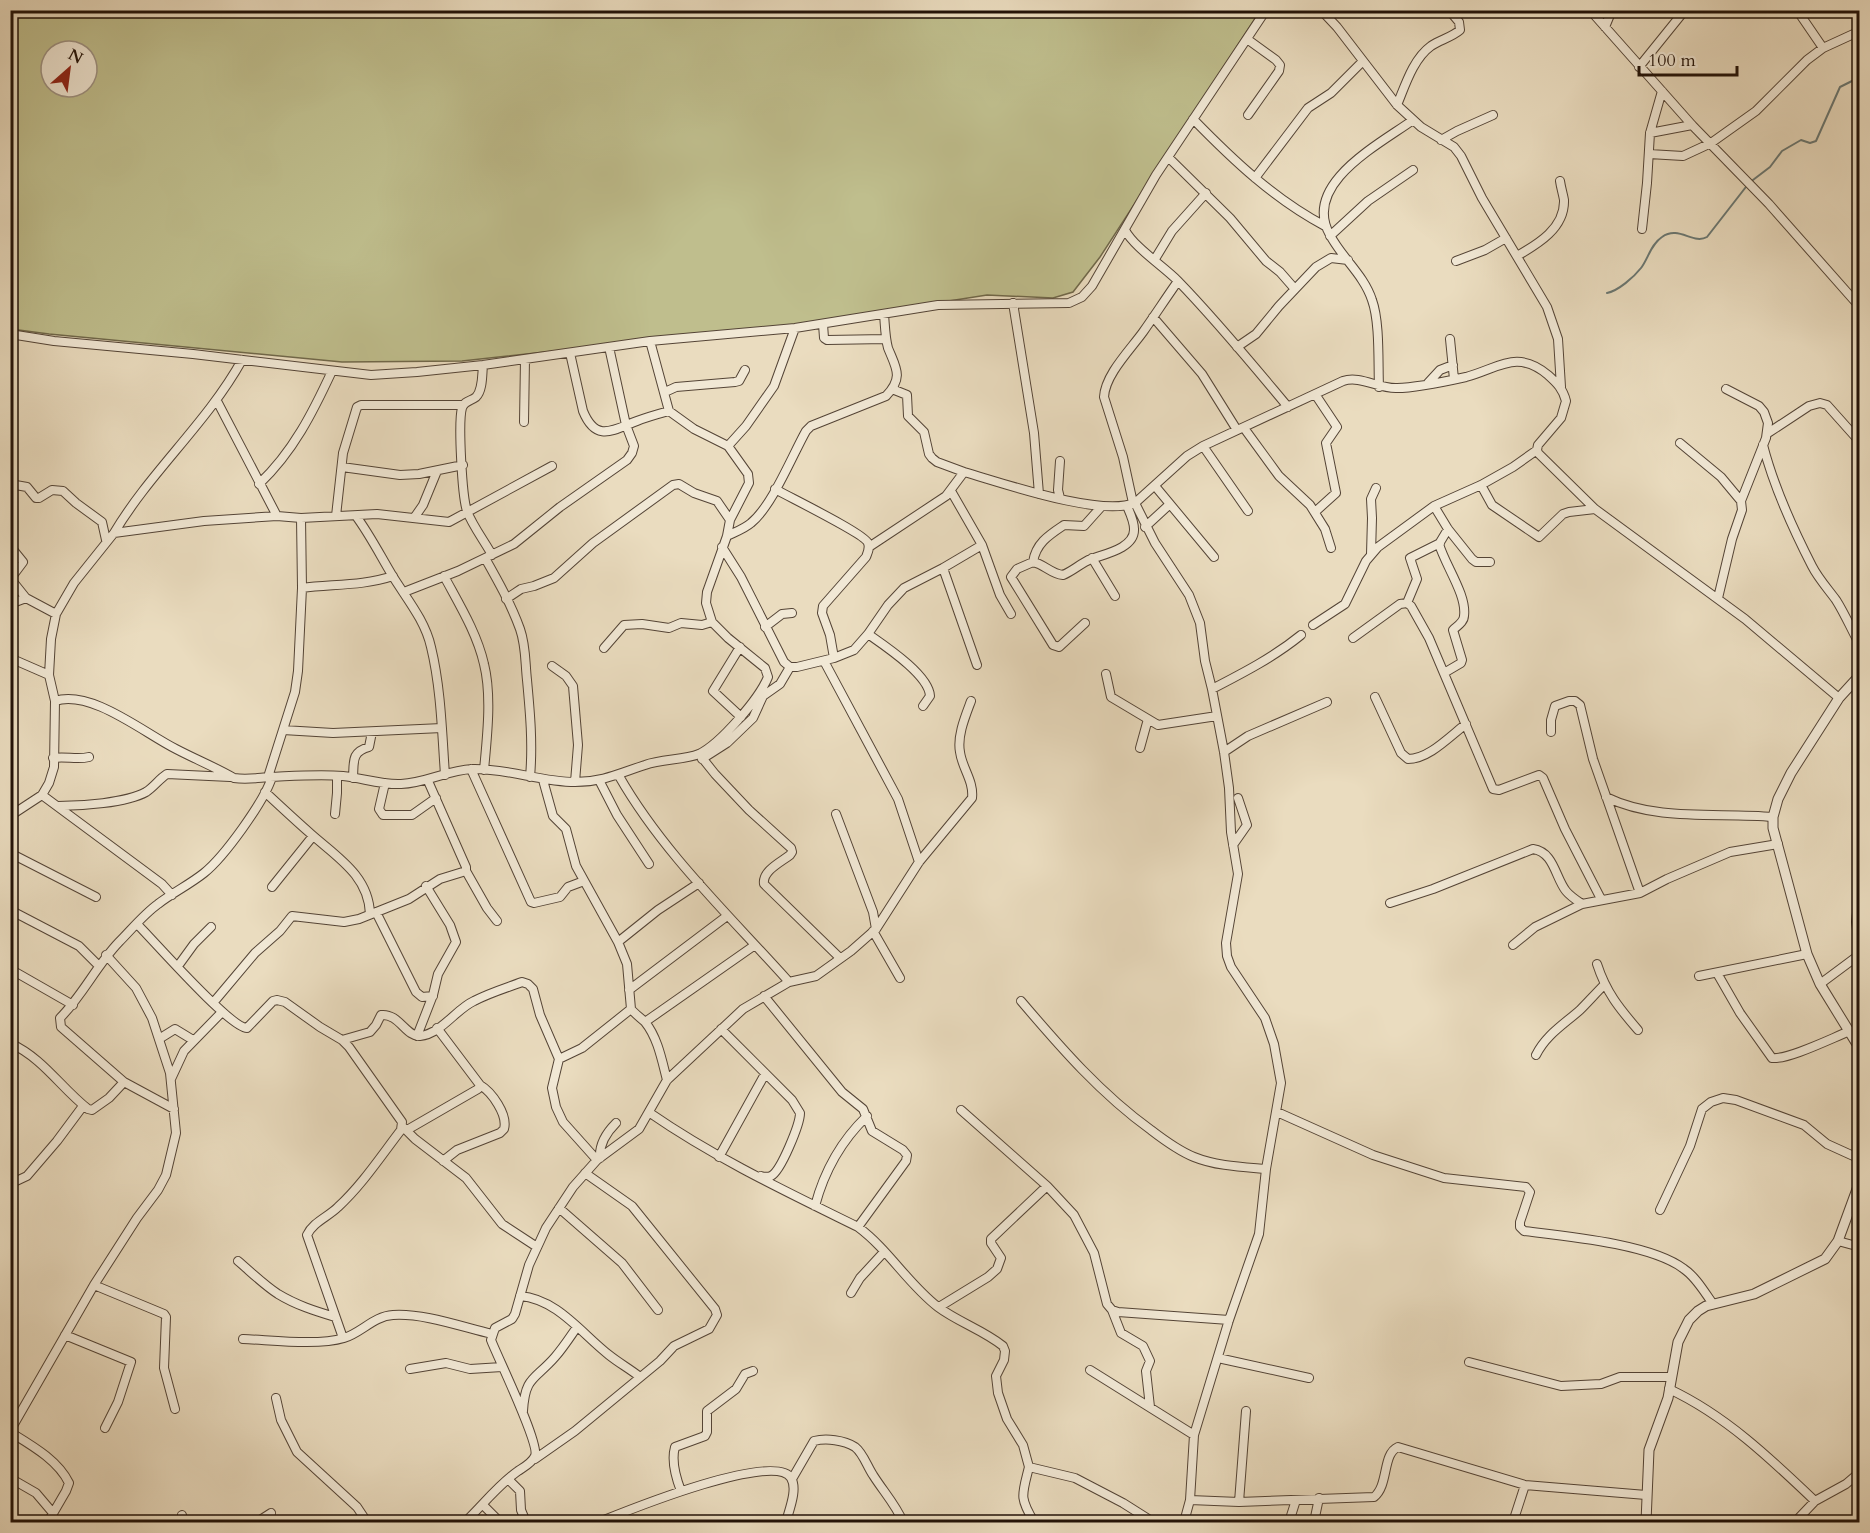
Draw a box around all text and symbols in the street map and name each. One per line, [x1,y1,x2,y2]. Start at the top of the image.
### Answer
north arrow [39,39,99,99]
scale bar [1639,39,1736,77]
text: N [64,44,87,70]
text: 100 m [1648,48,1696,73]

